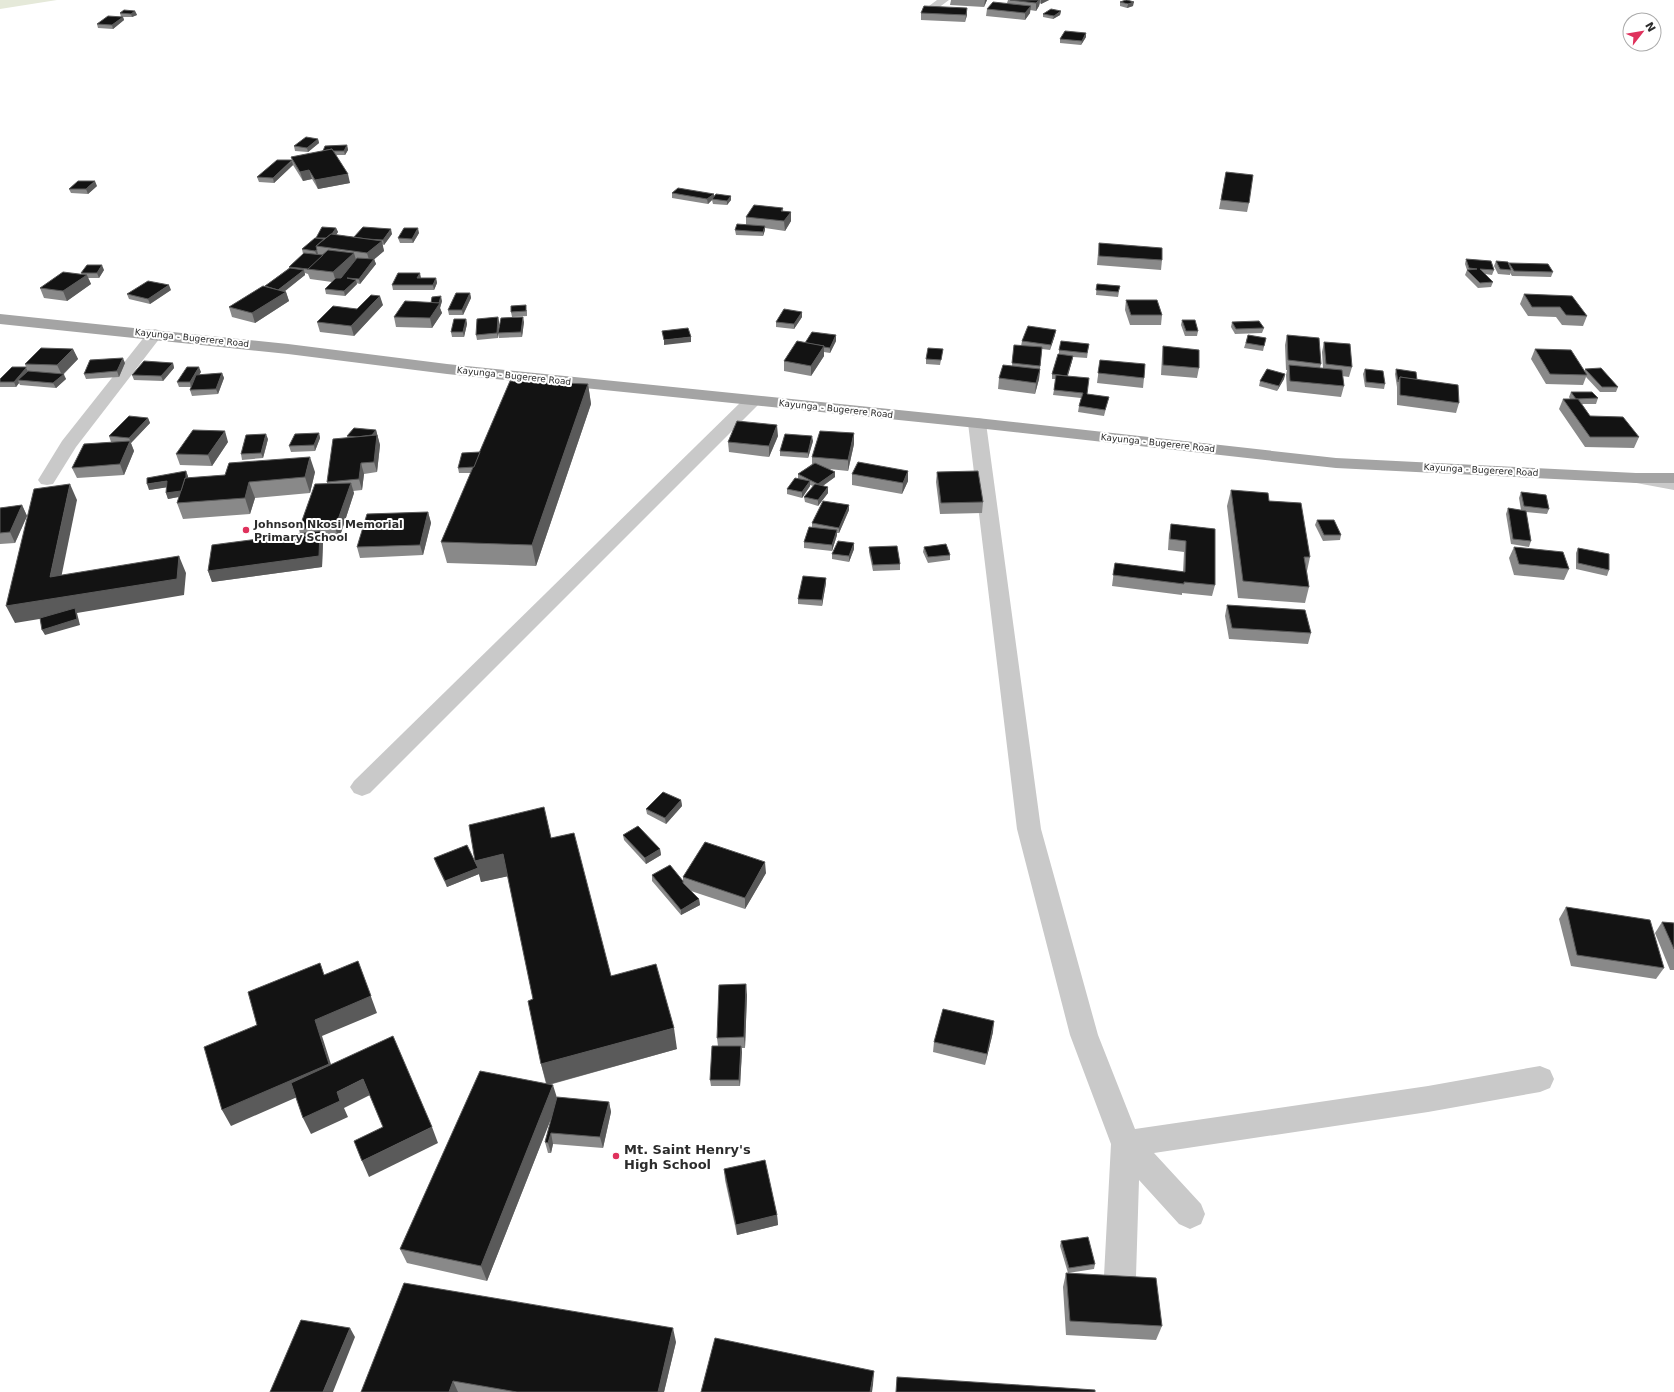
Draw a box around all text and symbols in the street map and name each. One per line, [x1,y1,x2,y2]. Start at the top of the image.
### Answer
north arrow [1622,12,1662,52]
text: N [1642,20,1658,34]
street label: Kayunga - Bugerere Road [134,327,250,349]
street label: Kayunga - Bugerere Road [456,365,572,387]
street label: Kayunga - Bugerere Road [778,398,894,420]
street label: Kayunga - Bugerere Road [1100,432,1216,454]
street label: Kayunga - Bugerere Road [1423,462,1539,478]
place label: Johnson Nkosi Memorial Primary School [253,518,403,544]
marker: Johnson Nkosi Memorial Primary School [241,525,251,535]
place label: Mt. Saint Henry's High School [624,1142,751,1172]
marker: Mt. Saint Henry's High School [611,1151,621,1161]

